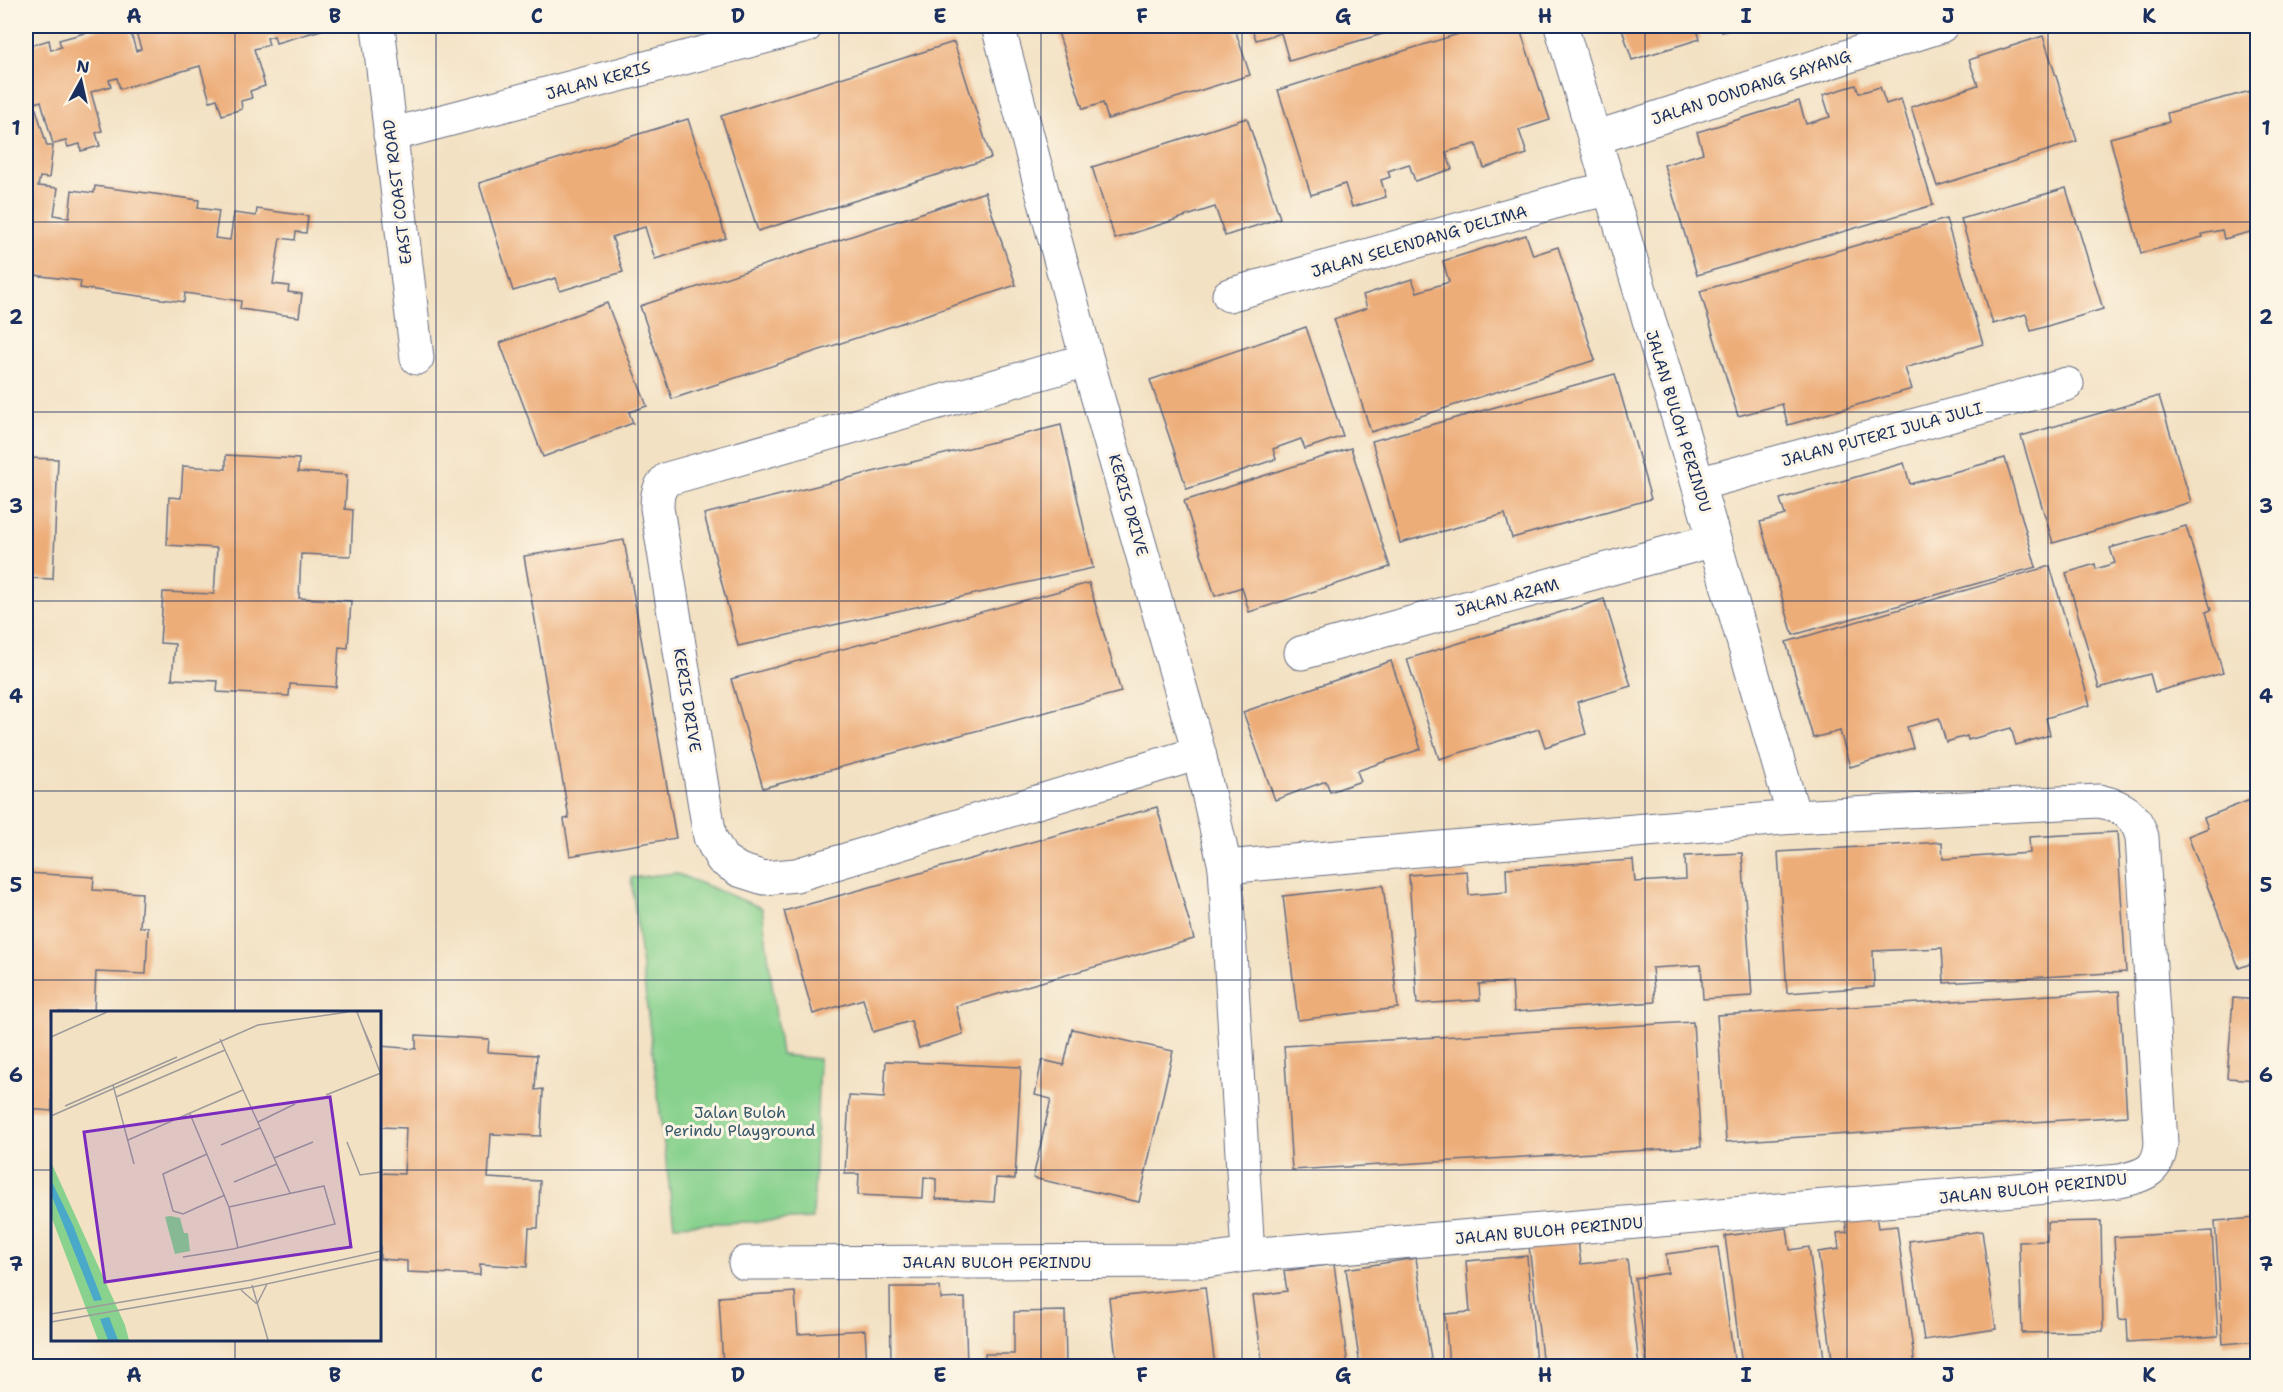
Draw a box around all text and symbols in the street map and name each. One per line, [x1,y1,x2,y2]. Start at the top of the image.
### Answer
text: A [126,3,142,29]
text: B [329,3,341,29]
text: C [531,3,543,29]
text: D [731,3,745,29]
text: E [933,3,947,29]
text: F [1136,3,1148,29]
text: G [1335,3,1351,29]
text: H [1538,3,1552,29]
text: I [1740,3,1752,29]
text: J [1942,3,1955,29]
text: K [2142,3,2156,29]
street label: JALAN DONDANG SAYANG [1649,45,1854,130]
north arrow [51,51,111,111]
text: N [75,55,91,78]
street label: JALAN KERIS [544,56,653,104]
text: 1 [11,115,21,141]
text: 1 [2261,115,2271,141]
street label: EAST COAST ROAD [378,118,417,266]
street label: JALAN SELENDANG DELIMA [1309,201,1530,282]
text: 2 [9,304,23,330]
text: 2 [2259,304,2273,330]
street label: JALAN BULOH PERINDU [1641,328,1716,515]
street label: JALAN PUTERI JULA JULI [1779,397,1985,471]
street label: KERIS DRIVE [1104,452,1153,559]
text: 3 [9,493,23,519]
text: 3 [2259,493,2273,519]
street label: JALAN AZAM [1453,574,1561,621]
street label: KERIS DRIVE [669,646,706,754]
text: 4 [9,683,23,709]
text: 4 [2259,683,2273,709]
text: 5 [10,872,22,898]
text: 5 [2260,872,2272,898]
inset map [51,1011,381,1341]
text: 6 [9,1062,23,1088]
text: 6 [2259,1062,2273,1088]
park label: Jalan Buloh Perindu Playground [665,1102,815,1141]
street label: JALAN BULOH PERINDU [1938,1168,2128,1209]
street label: JALAN BULOH PERINDU [1454,1212,1644,1249]
text: 7 [9,1251,23,1277]
text: 7 [2259,1251,2273,1277]
street label: JALAN BULOH PERINDU [903,1252,1092,1273]
text: A [126,1362,142,1388]
text: B [329,1362,341,1388]
text: C [531,1362,543,1388]
text: D [731,1362,745,1388]
text: E [933,1362,947,1388]
text: F [1136,1362,1148,1388]
text: G [1335,1362,1351,1388]
text: H [1538,1362,1552,1388]
text: I [1740,1362,1752,1388]
text: J [1942,1362,1955,1388]
text: K [2142,1362,2156,1388]

